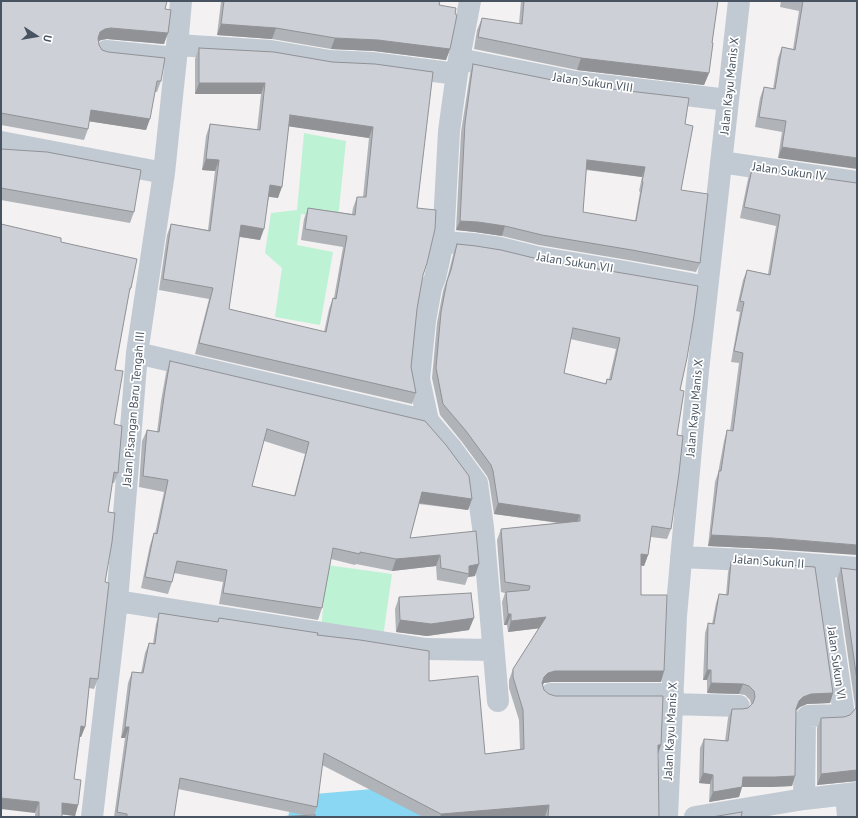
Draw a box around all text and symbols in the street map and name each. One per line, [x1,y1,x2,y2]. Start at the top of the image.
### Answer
north arrow [16,16,56,56]
text: U [40,34,55,43]
street label: Jalan Kayu Manis X [718,37,742,135]
street label: Jalan Sukun VIII [552,70,634,96]
street label: Jalan Sukun IV [751,160,827,184]
street label: Jalan Sukun VII [536,250,614,276]
street label: Jalan Pisangan Baru Tengah III [120,331,148,487]
street label: Jalan Kayu Manis X [684,359,706,457]
street label: Jalan Sukun II [733,552,805,572]
street label: Jalan Sukun VI [824,625,848,701]
street label: Jalan Kayu Manis X [661,682,681,780]

